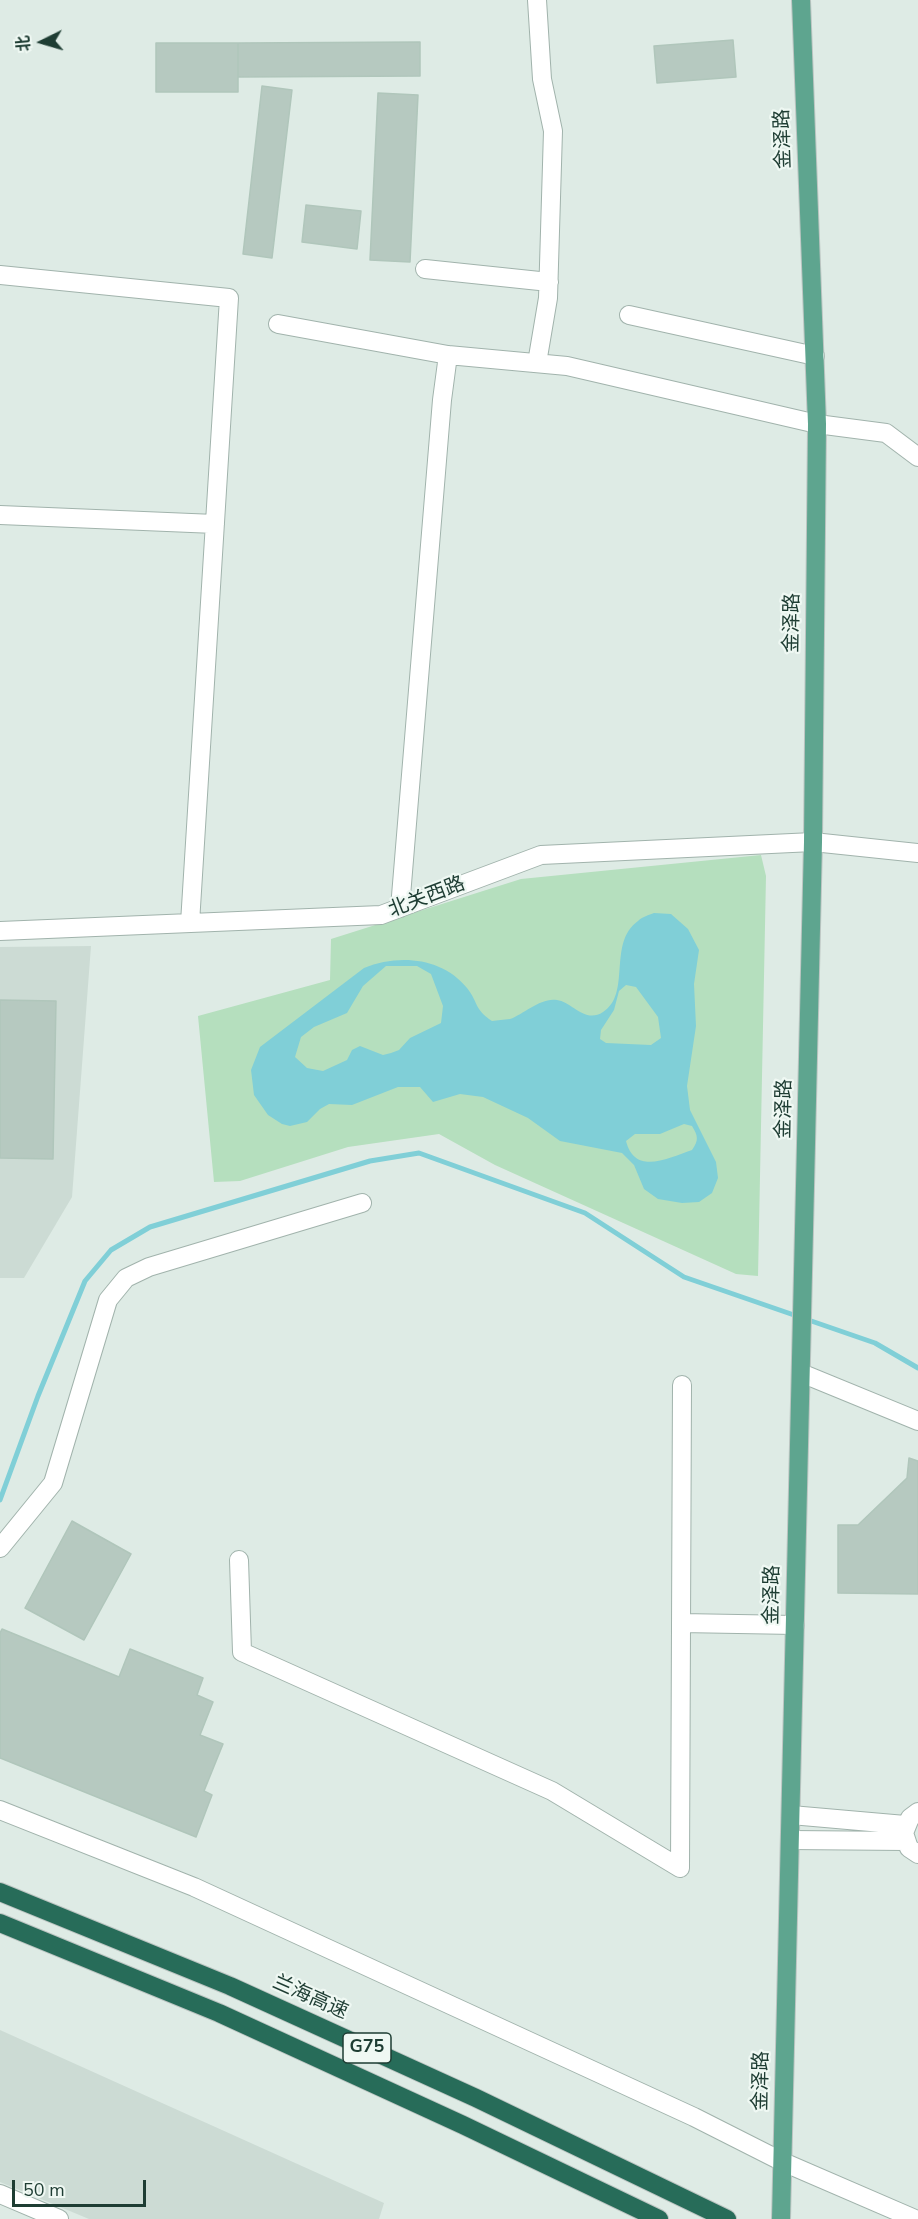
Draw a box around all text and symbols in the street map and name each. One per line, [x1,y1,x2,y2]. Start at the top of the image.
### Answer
north arrow [12,12,72,72]
text: 北 [12,35,36,53]
street label: 金泽路 [771,109,797,169]
street label: 金泽路 [780,593,806,653]
street label: 北关西路 [385,872,469,924]
street label: 金泽路 [772,1079,798,1139]
street label: 金泽路 [760,1565,786,1625]
street label: 兰海高速 [269,1971,351,2025]
road number: G75 [343,2033,391,2063]
street label: 金泽路 [749,2051,775,2111]
scale bar [15,2168,148,2206]
text: 50 m [23,2178,65,2202]

